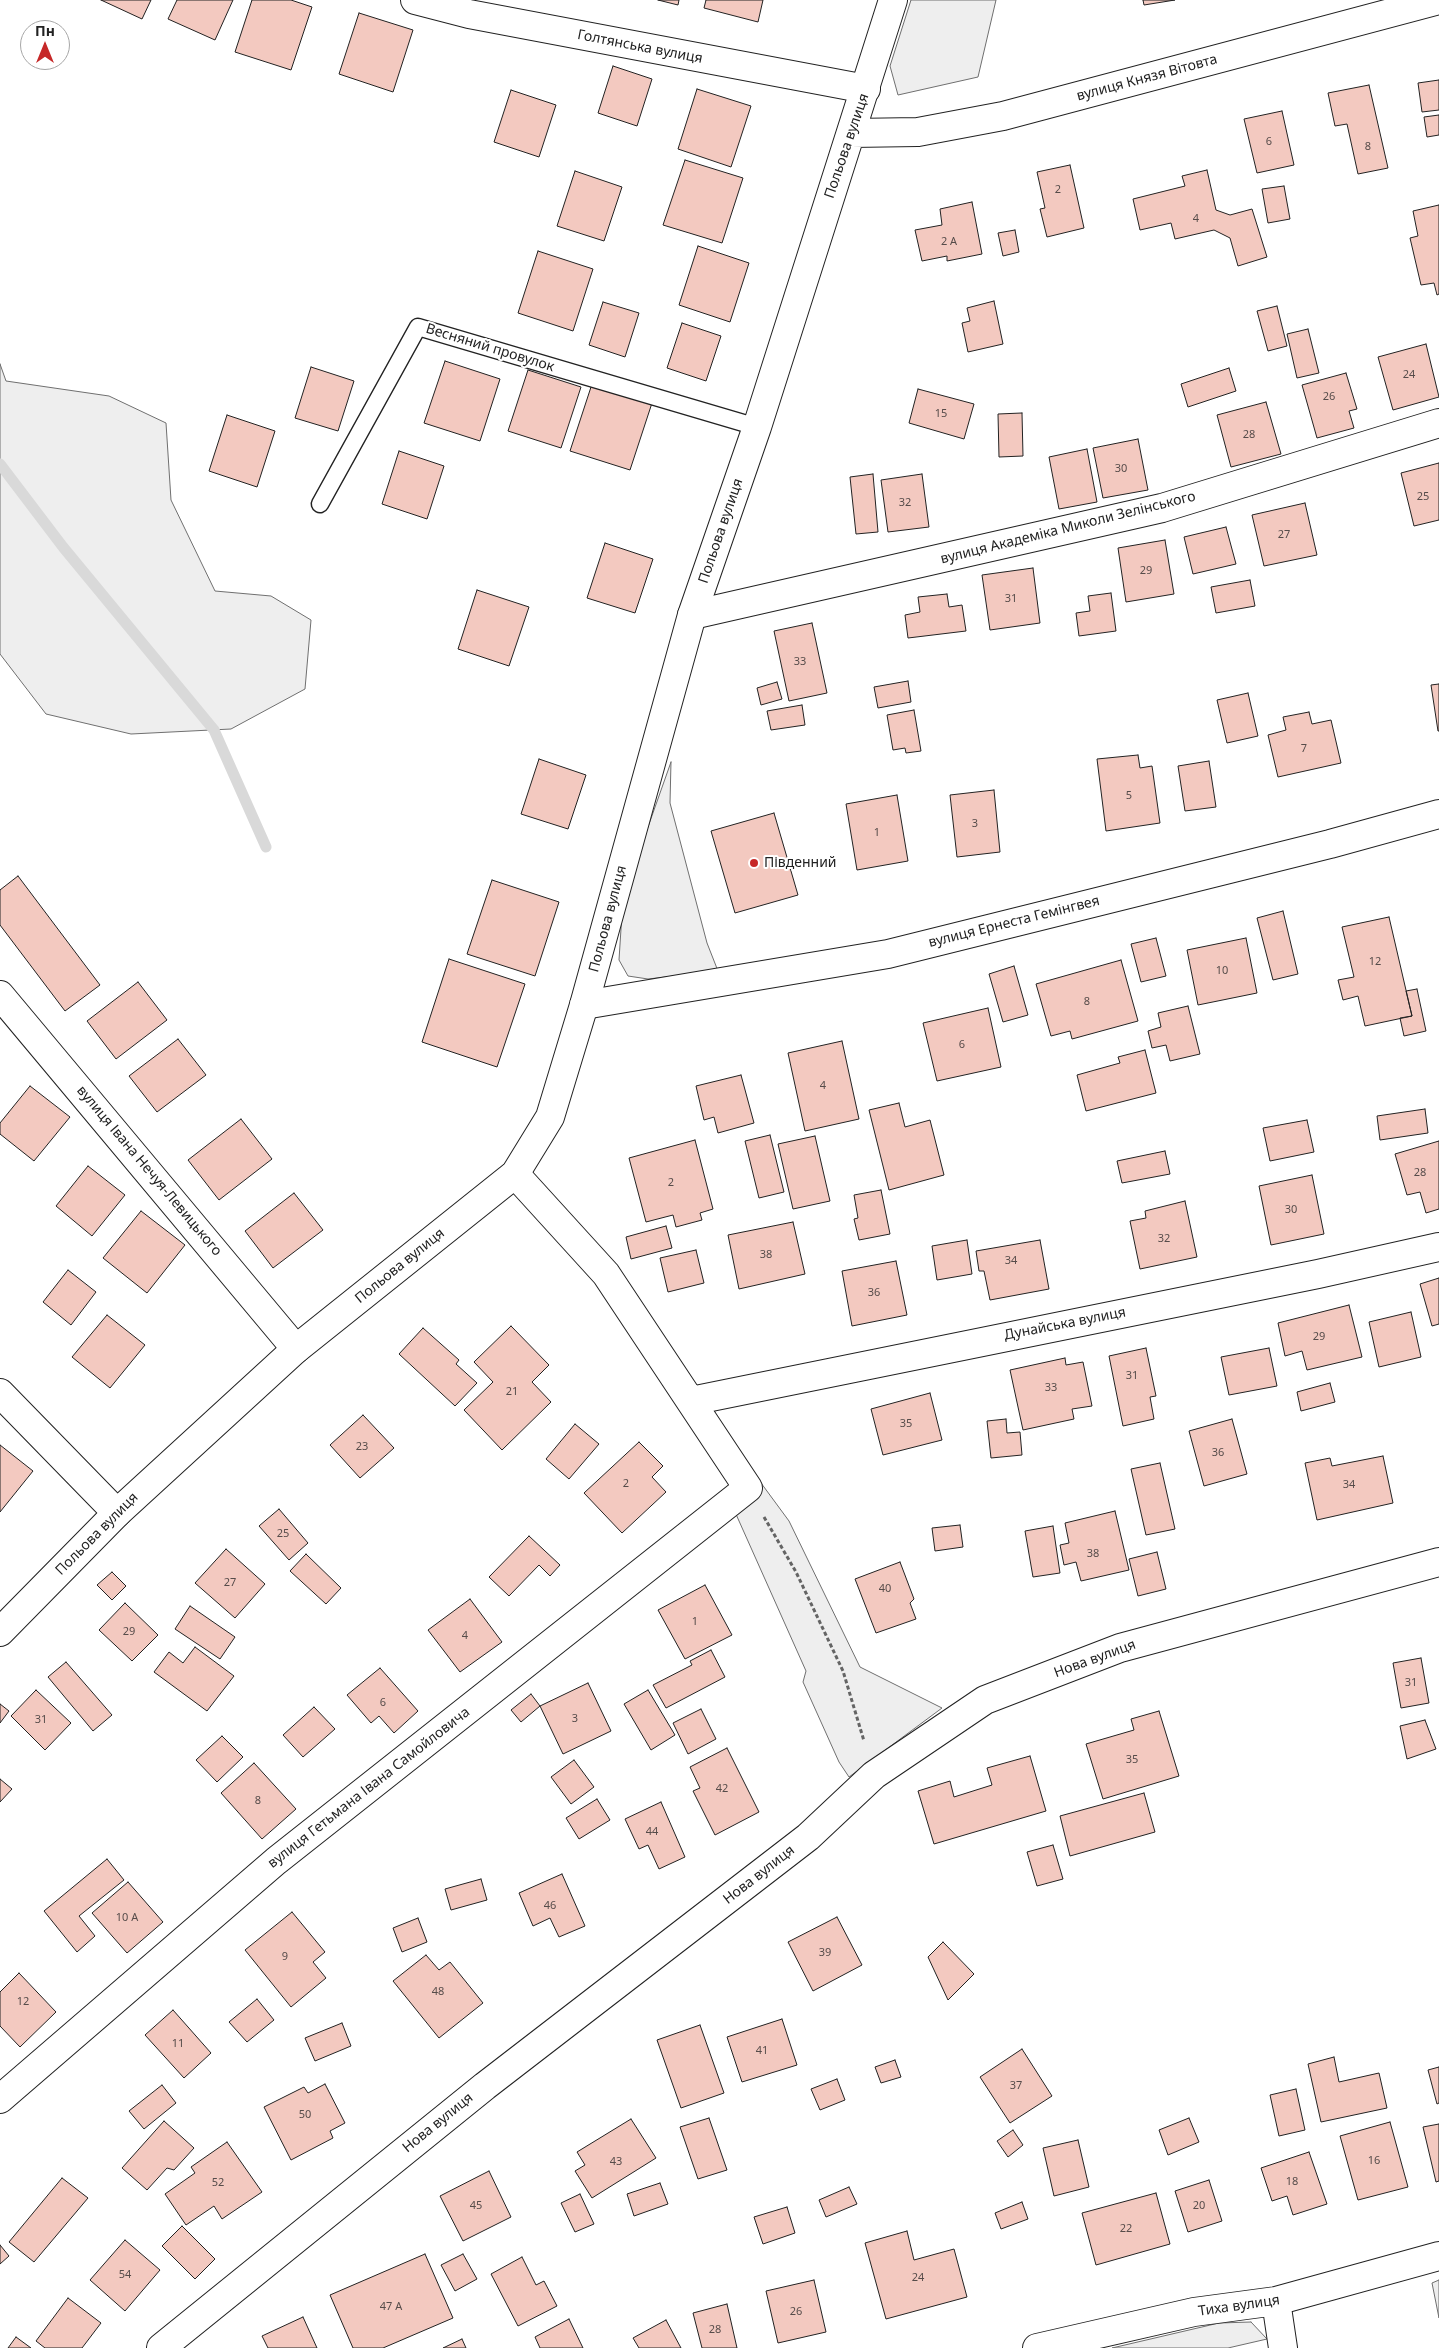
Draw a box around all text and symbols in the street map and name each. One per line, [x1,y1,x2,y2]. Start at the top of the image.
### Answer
north arrow [20,20,70,70]
text: Пн [35,21,55,40]
street label: Голтянська вулиця [576,27,704,67]
street label: вулиця Князя Вітовта [1075,51,1219,105]
street label: Польова вулиця [821,91,873,201]
house number: 6 [1266,135,1272,149]
house number: 8 [1365,140,1371,154]
house number: 2 [1055,183,1061,197]
house number: 4 [1193,212,1199,226]
house number: 2 А [941,235,957,249]
street label: Весняний провулок [424,320,556,376]
house number: 24 [1403,368,1415,382]
house number: 26 [1323,390,1335,404]
house number: 15 [935,407,947,421]
house number: 28 [1243,428,1255,442]
house number: 30 [1115,462,1127,476]
street label: Польова вулиця [695,476,747,586]
street label: вулиця Академіка Миколи Зелінського [939,488,1197,568]
house number: 25 [1417,490,1429,504]
house number: 32 [899,496,911,510]
house number: 27 [1278,528,1290,542]
house number: 29 [1140,564,1152,578]
house number: 31 [1005,592,1017,606]
house number: 33 [794,655,806,669]
house number: 7 [1301,742,1307,756]
house number: 5 [1126,789,1132,803]
house number: 3 [972,817,978,831]
house number: 1 [874,826,880,840]
place label: Південний [764,855,837,871]
marker: Південний [748,857,760,869]
street label: Польова вулиця [586,864,630,974]
street label: вулиця Ернеста Гемінгвея [927,893,1101,951]
house number: 12 [1369,955,1381,969]
house number: 10 [1216,964,1228,978]
house number: 8 [1084,995,1090,1009]
house number: 6 [959,1038,965,1052]
house number: 4 [820,1079,826,1093]
street label: вулиця Івана Нечуя-Левицького [73,1083,225,1259]
house number: 28 [1414,1166,1426,1180]
house number: 2 [668,1176,674,1190]
house number: 30 [1285,1203,1297,1217]
street label: Польова вулиця [352,1225,448,1307]
house number: 32 [1158,1232,1170,1246]
house number: 38 [760,1248,772,1262]
house number: 34 [1005,1254,1017,1268]
house number: 36 [868,1286,880,1300]
street label: Дунайська вулиця [1003,1304,1127,1344]
house number: 29 [1313,1330,1325,1344]
house number: 31 [1126,1369,1138,1383]
house number: 33 [1045,1381,1057,1395]
house number: 21 [506,1385,518,1399]
house number: 35 [900,1417,912,1431]
house number: 23 [356,1440,368,1454]
house number: 36 [1212,1446,1224,1460]
house number: 2 [623,1477,629,1491]
house number: 34 [1343,1478,1355,1492]
street label: Польова вулиця [52,1489,142,1579]
house number: 25 [277,1527,289,1541]
house number: 38 [1087,1547,1099,1561]
house number: 27 [224,1576,236,1590]
house number: 40 [879,1582,891,1596]
house number: 1 [692,1615,698,1629]
house number: 29 [123,1625,135,1639]
house number: 4 [462,1629,468,1643]
street label: Нова вулиця [1052,1636,1138,1682]
house number: 31 [1405,1676,1417,1690]
house number: 6 [380,1696,386,1710]
street label: вулиця Гетьмана Івана Самойловича [265,1704,473,1872]
house number: 3 [572,1712,578,1726]
house number: 31 [35,1713,47,1727]
house number: 35 [1126,1753,1138,1767]
house number: 42 [716,1782,728,1796]
house number: 8 [255,1794,261,1808]
house number: 44 [646,1825,658,1839]
street label: Нова вулиця [720,1842,798,1908]
house number: 46 [544,1899,556,1913]
house number: 10 А [116,1911,138,1925]
house number: 39 [819,1946,831,1960]
house number: 9 [282,1950,288,1964]
house number: 48 [432,1985,444,1999]
house number: 12 [17,1995,29,2009]
house number: 11 [172,2037,184,2051]
house number: 41 [756,2044,768,2058]
house number: 37 [1010,2079,1022,2093]
street label: Нова вулиця [399,2089,477,2157]
house number: 50 [299,2108,311,2122]
house number: 16 [1368,2154,1380,2168]
house number: 43 [610,2155,622,2169]
house number: 18 [1286,2175,1298,2189]
house number: 52 [212,2176,224,2190]
house number: 45 [470,2199,482,2213]
house number: 20 [1193,2199,1205,2213]
house number: 22 [1120,2222,1132,2236]
house number: 54 [119,2268,131,2282]
house number: 24 [912,2271,924,2285]
street label: Тиха вулиця [1197,2292,1281,2320]
house number: 47 А [380,2300,402,2314]
house number: 26 [790,2305,802,2319]
house number: 28 [709,2323,721,2337]

